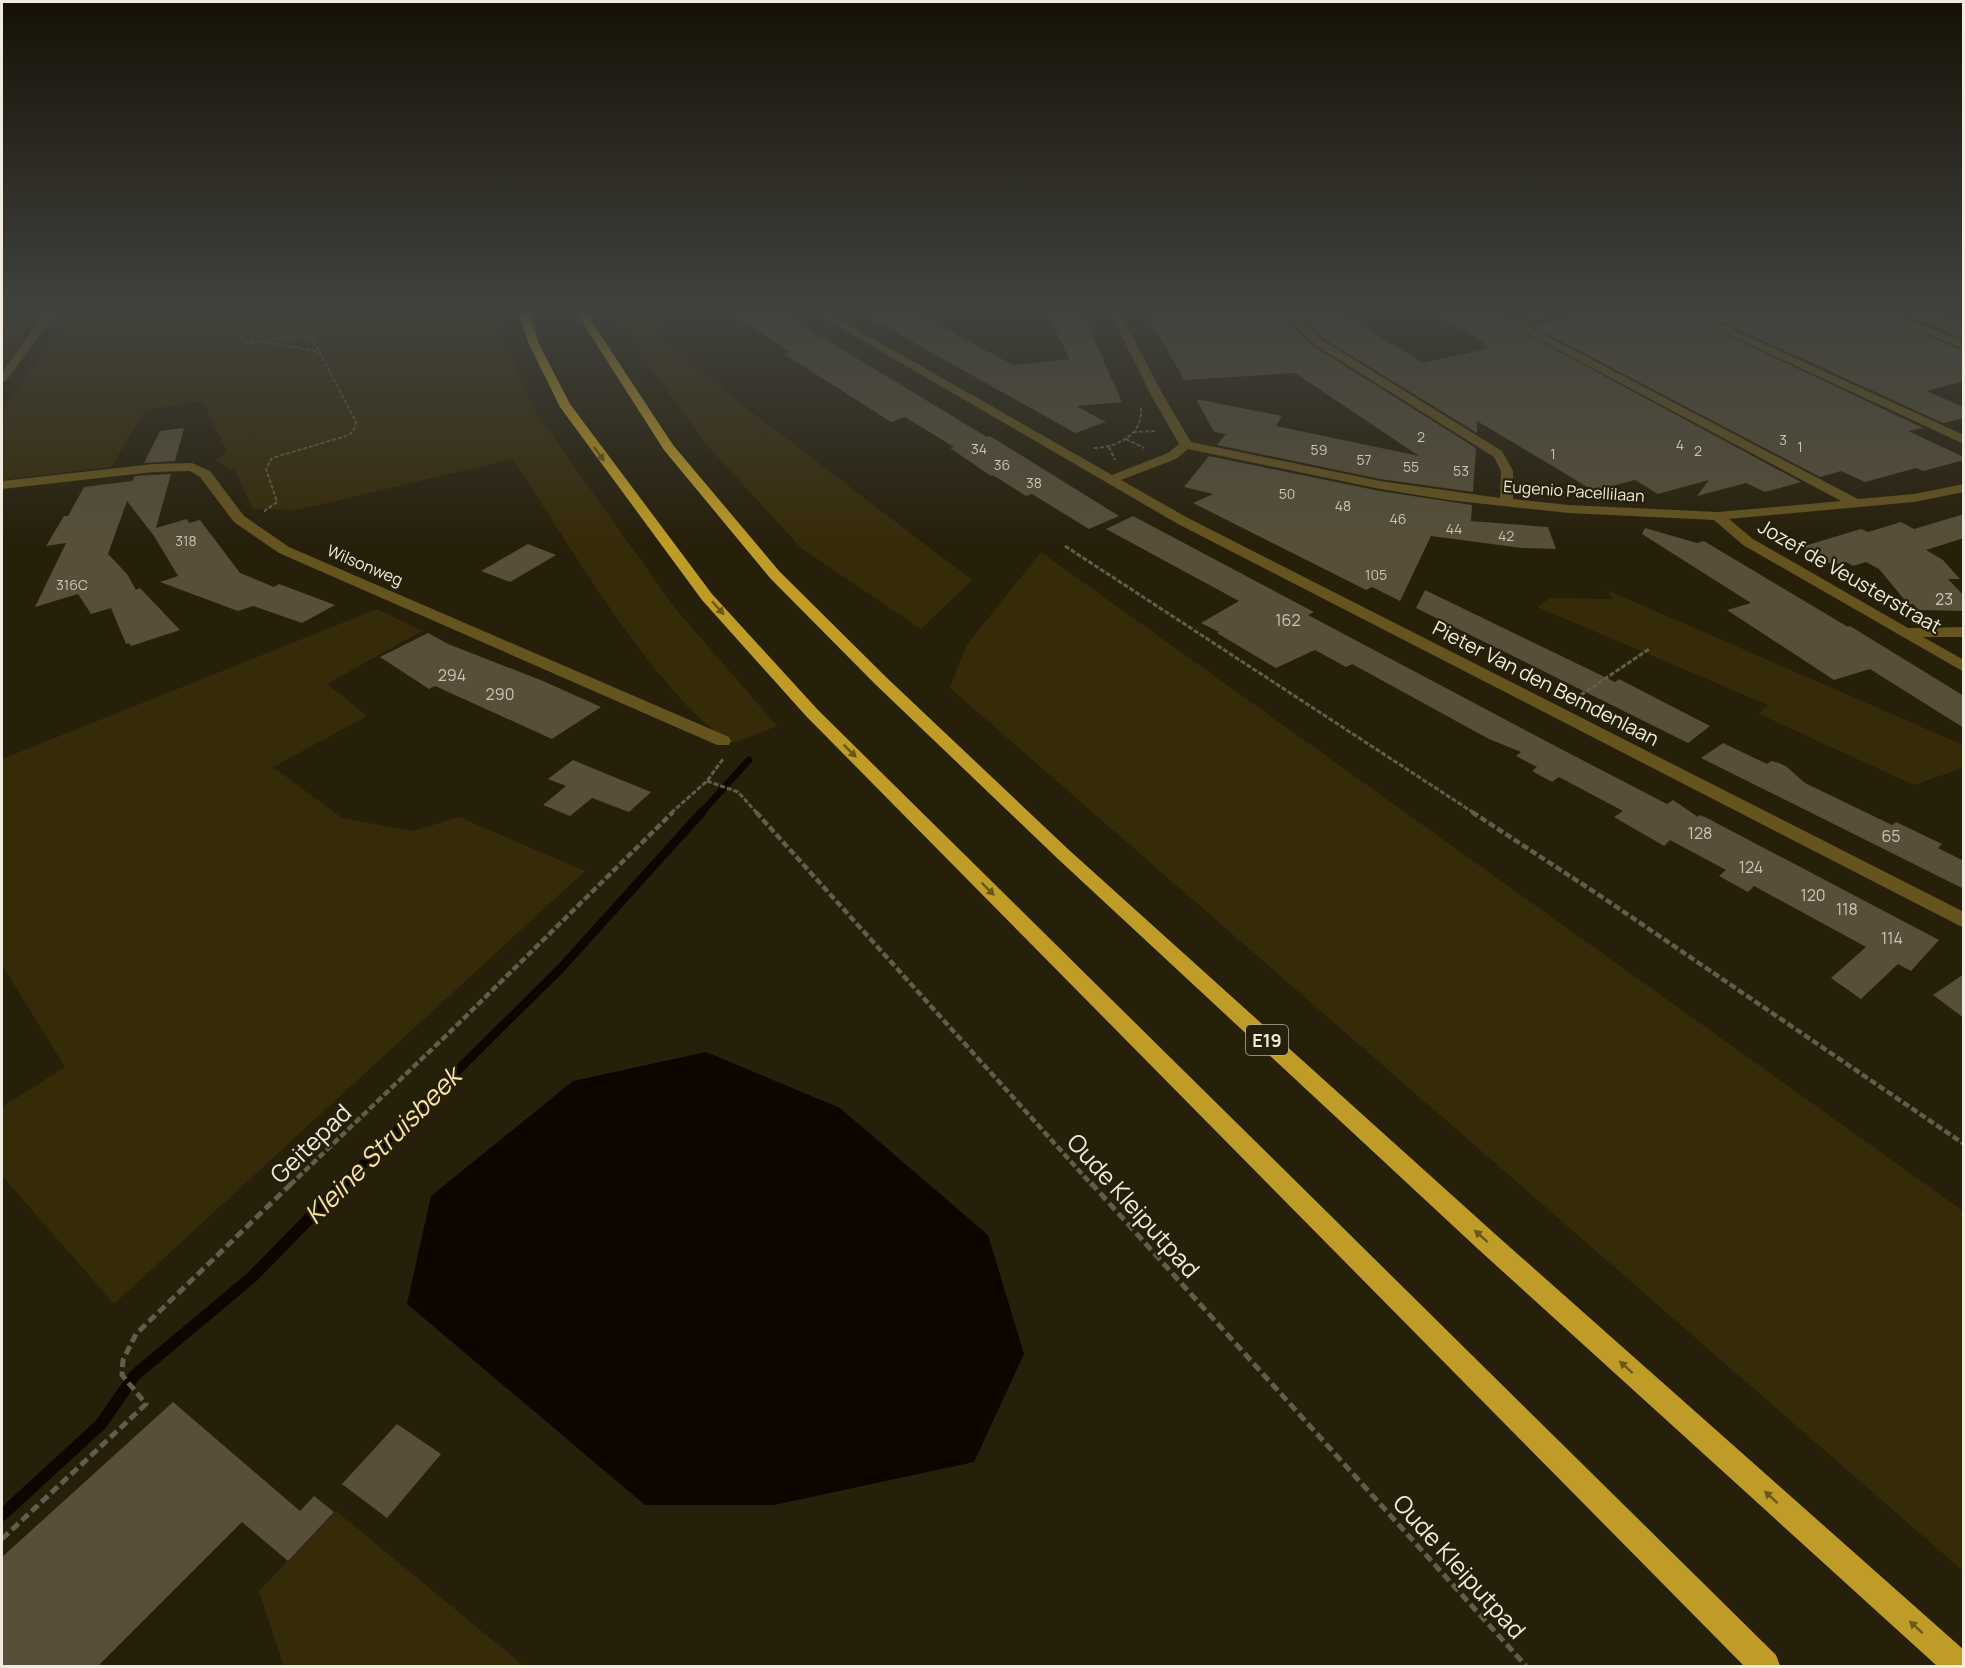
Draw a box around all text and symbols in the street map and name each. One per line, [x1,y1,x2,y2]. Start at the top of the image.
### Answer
house number: 2 [1417,427,1425,446]
house number: 3 [1779,430,1787,449]
house number: 4 [1676,435,1684,454]
house number: 1 [1797,437,1803,456]
house number: 34 [971,439,987,458]
house number: 59 [1311,440,1327,459]
house number: 2 [1694,441,1702,460]
house number: 1 [1550,444,1556,463]
one-way arrow [593,445,605,461]
house number: 57 [1356,450,1372,469]
house number: 36 [994,455,1010,474]
house number: 55 [1403,457,1419,476]
house number: 53 [1453,461,1469,480]
house number: 38 [1026,473,1042,492]
street label: Eugenio Pacellilaan [1503,475,1645,507]
house number: 50 [1279,484,1295,503]
house number: 48 [1335,496,1351,515]
house number: 46 [1390,509,1406,528]
street label: Jozef de Veusterstraat [1753,512,1947,640]
house number: 44 [1446,519,1462,538]
house number: 42 [1498,526,1514,545]
house number: 318 [175,531,197,550]
street label: Wilsonweg [324,539,406,591]
house number: 105 [1365,565,1387,584]
house number: 316C [56,575,88,594]
house number: 23 [1935,588,1953,610]
one-way arrow [710,601,724,615]
house number: 162 [1275,609,1301,631]
street label: Pieter Van den Bemdenlaan [1428,614,1664,752]
house number: 294 [438,664,466,686]
house number: 290 [486,683,514,705]
one-way arrow [843,744,858,758]
house number: 128 [1688,822,1712,844]
house number: 65 [1881,825,1901,847]
house number: 124 [1739,856,1763,878]
one-way arrow [981,881,995,895]
house number: 120 [1800,884,1826,906]
house number: 118 [1836,898,1858,920]
house number: 114 [1881,927,1903,949]
road number: E19 [1246,1025,1288,1055]
water label: Kleine Struisbeek [296,1056,471,1231]
street label: Geitepad [262,1096,358,1190]
street label: Oude Kleiputpad [1060,1126,1208,1284]
one-way arrow [1473,1229,1488,1243]
one-way arrow [1618,1360,1633,1374]
street label: Oude Kleiputpad [1386,1487,1534,1645]
one-way arrow [1763,1490,1778,1504]
one-way arrow [1908,1620,1923,1634]

